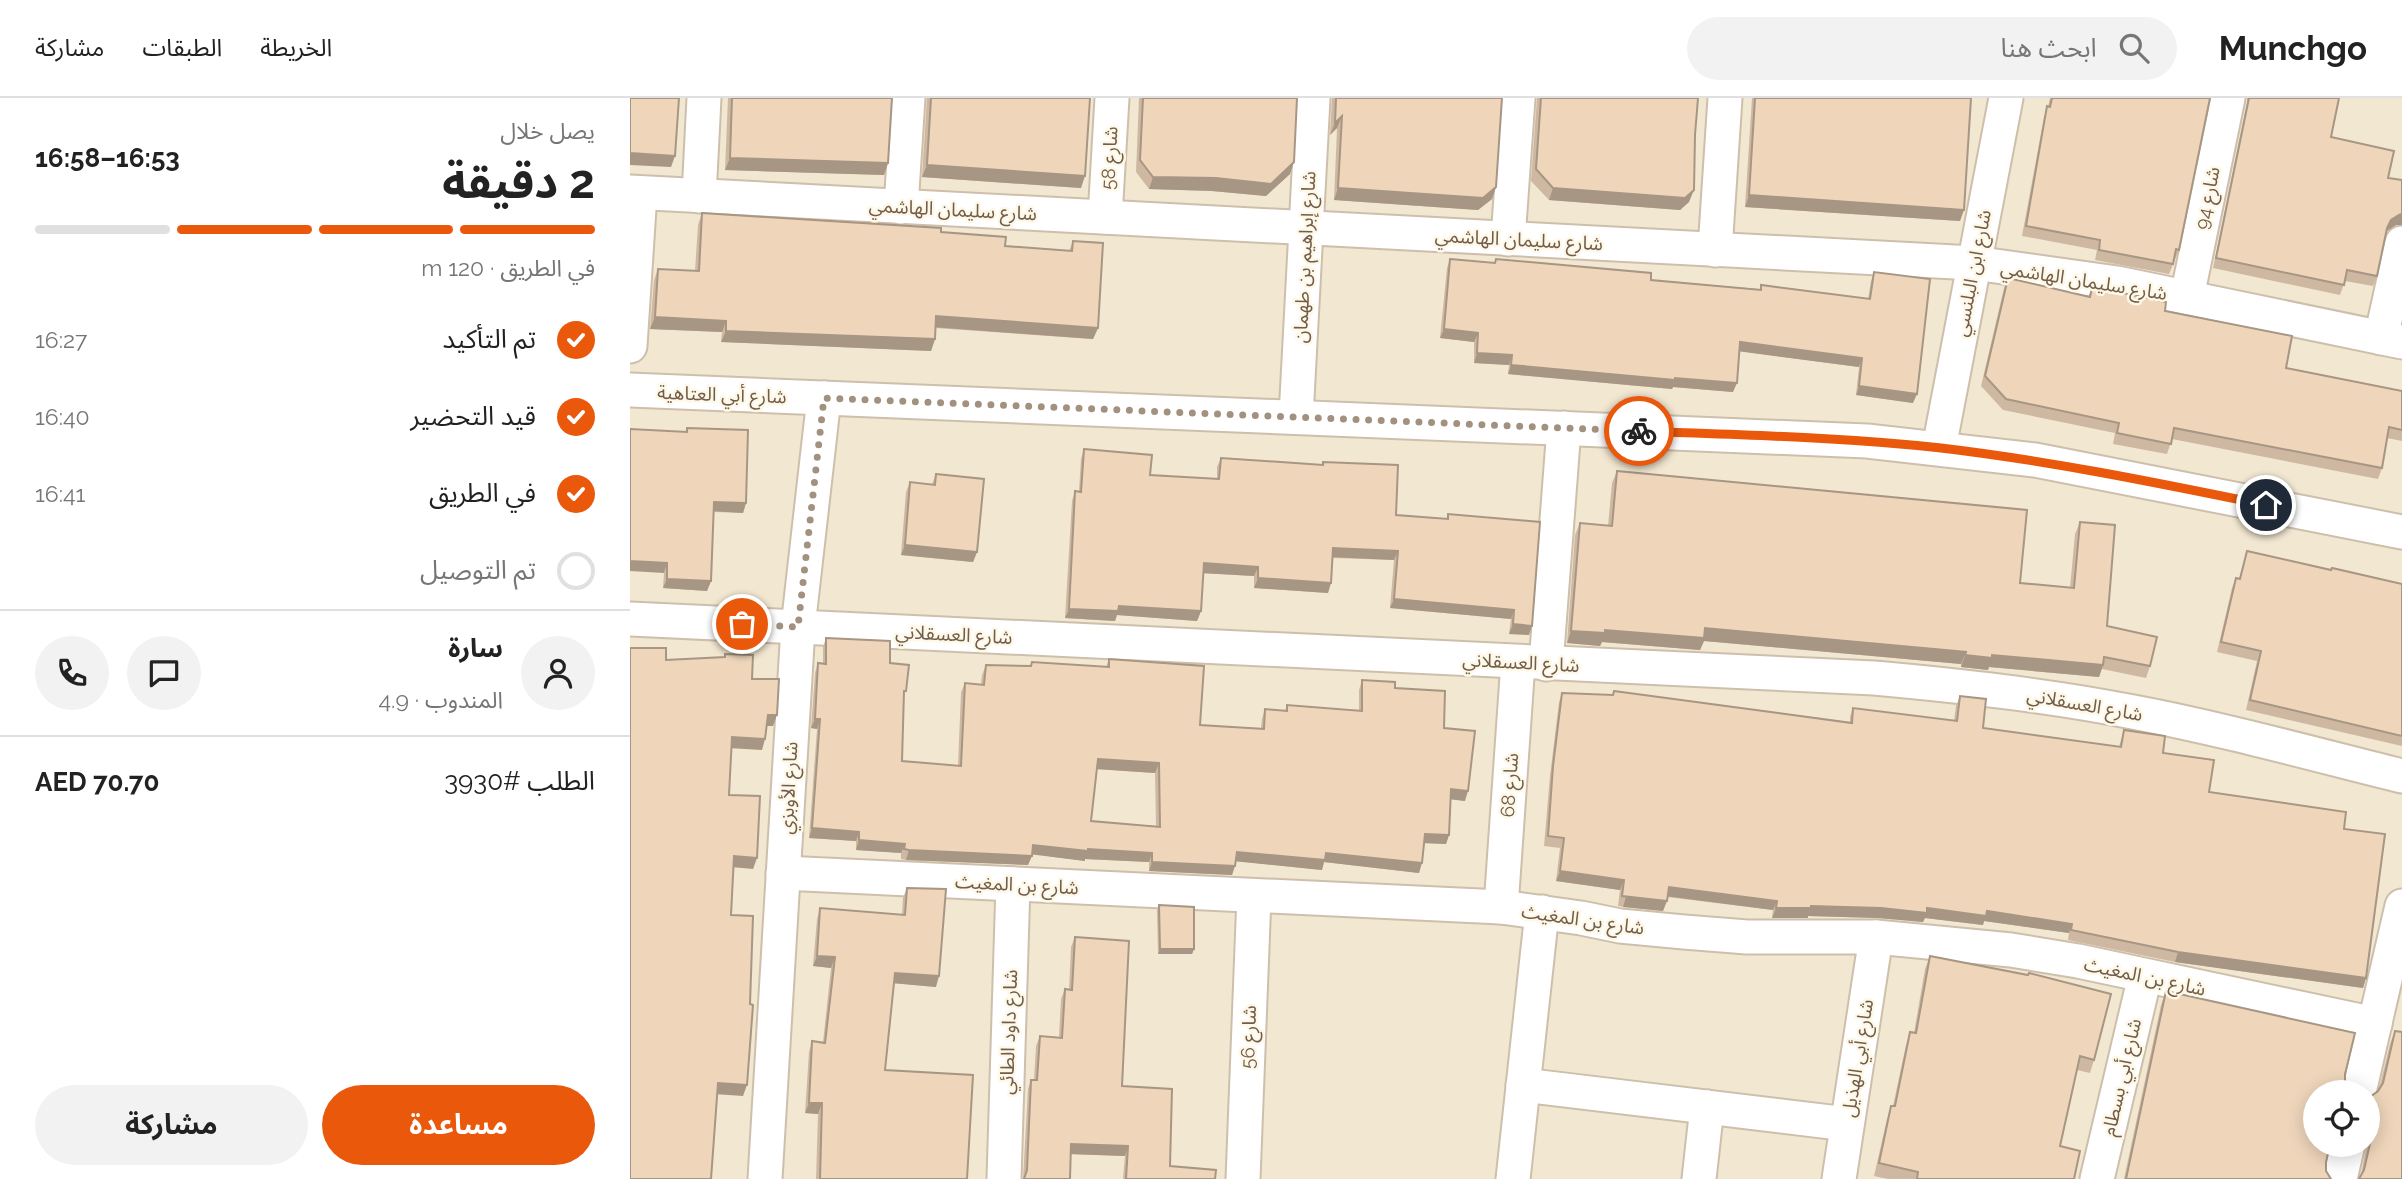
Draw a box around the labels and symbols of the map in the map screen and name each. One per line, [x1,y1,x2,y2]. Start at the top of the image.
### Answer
street label: شارع 58 [1096,126,1125,190]
street label: شارع 94 [2190,165,2227,232]
street label: شارع إبراهيم بن طهمان [1289,170,1323,344]
street label: شارع سليمان الهاشمي [868,194,1038,229]
street label: شارع ابن البلنسي [1949,208,1999,339]
street label: شارع سليمان الهاشمي [1434,224,1604,259]
street label: شارع سليمان الهاشمي [1998,256,2169,308]
street label: شارع أبي العتاهية [657,381,787,412]
courier [1604,396,1674,466]
pin [2236,475,2296,535]
pin [712,594,772,654]
street label: شارع العسقلاني [895,620,1013,652]
street label: شارع العسقلاني [1462,648,1580,680]
street label: شارع العسقلاني [2025,683,2145,729]
street label: شارع الأوبزي [775,741,806,835]
street label: شارع 68 [1496,752,1525,818]
street label: شارع بن المغيث [954,870,1079,901]
street label: شارع بن المغيث [1520,899,1646,941]
street label: شارع بن المغيث [2081,952,2208,1003]
street label: شارع داود الطائي [995,969,1026,1095]
street label: شارع أبي الهذيل [1837,997,1882,1119]
street label: شارع 56 [1236,1005,1263,1069]
street label: شارع أبي بسطام [2097,1016,2149,1139]

